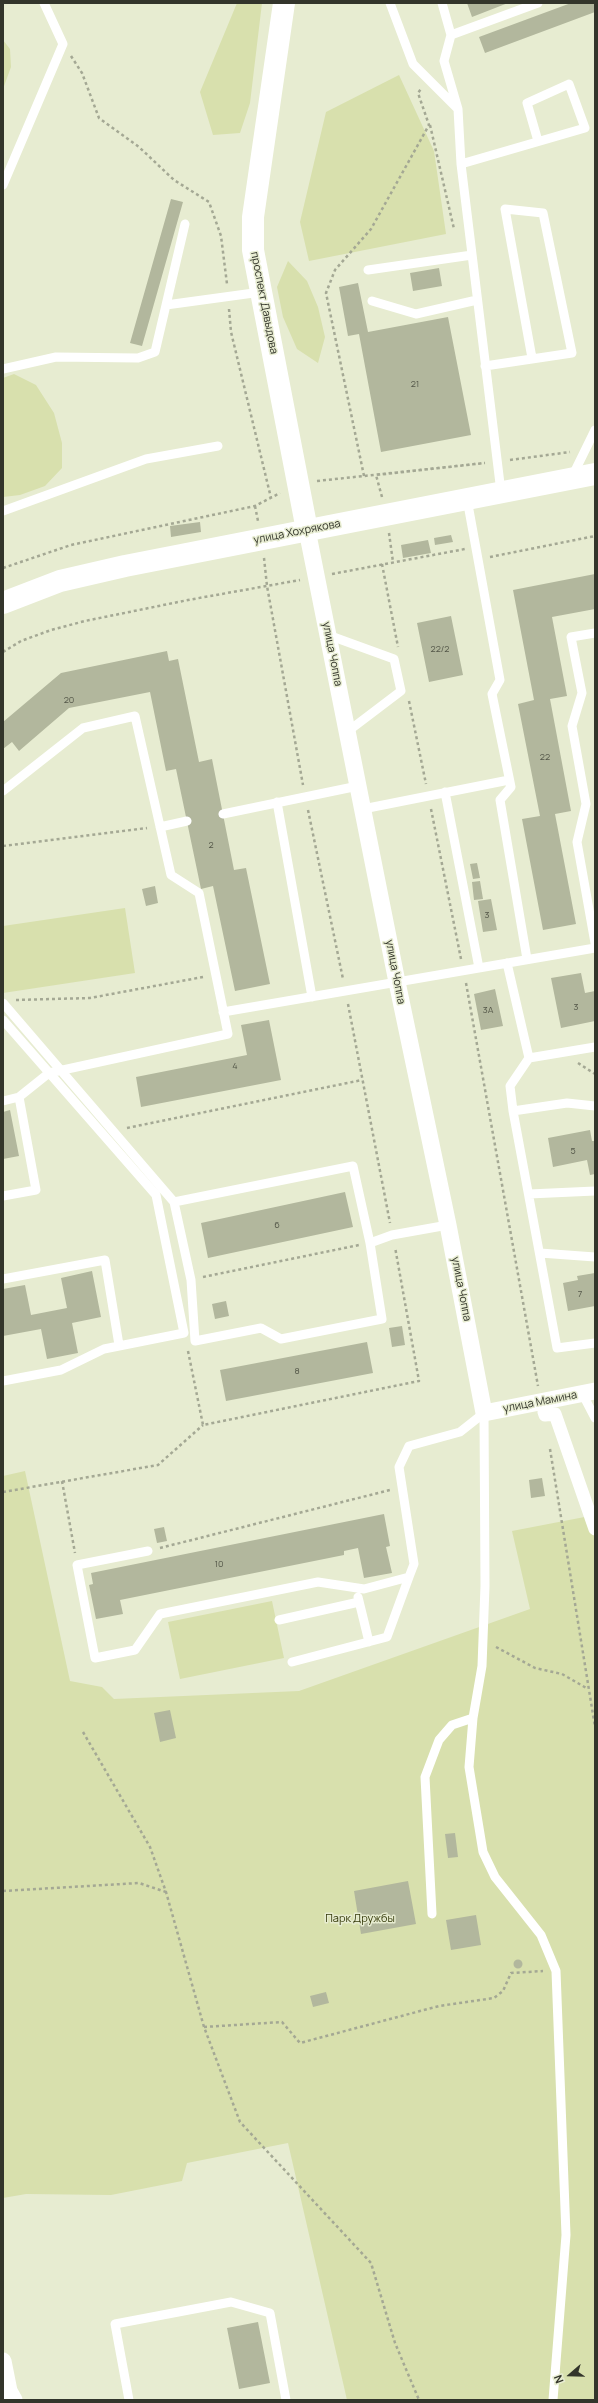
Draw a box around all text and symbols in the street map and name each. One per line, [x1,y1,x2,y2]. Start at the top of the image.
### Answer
street label: проспект Давыдова [248,251,280,355]
house number: 21 [411,379,419,389]
street label: улица Хохрякова [252,517,342,547]
street label: улица Чоппа [319,621,345,687]
house number: 22/2 [431,644,449,654]
house number: 20 [64,695,74,705]
house number: 22 [540,752,550,762]
house number: 2 [208,840,214,850]
house number: 3 [485,910,489,920]
street label: улица Чоппа [382,939,408,1005]
house number: 3 [574,1002,578,1012]
house number: 3А [483,1005,493,1015]
house number: 4 [232,1061,238,1071]
house number: 5 [570,1146,576,1156]
house number: 6 [274,1220,280,1230]
street label: улица Чоппа [448,1256,474,1322]
house number: 7 [578,1289,582,1299]
house number: 8 [294,1366,300,1376]
street label: улица Мамина [502,1388,578,1416]
house number: 10 [215,1559,223,1569]
park label: Парк Дружбы [325,1912,395,1926]
north arrow [550,2355,590,2395]
text: N [550,2373,567,2386]

